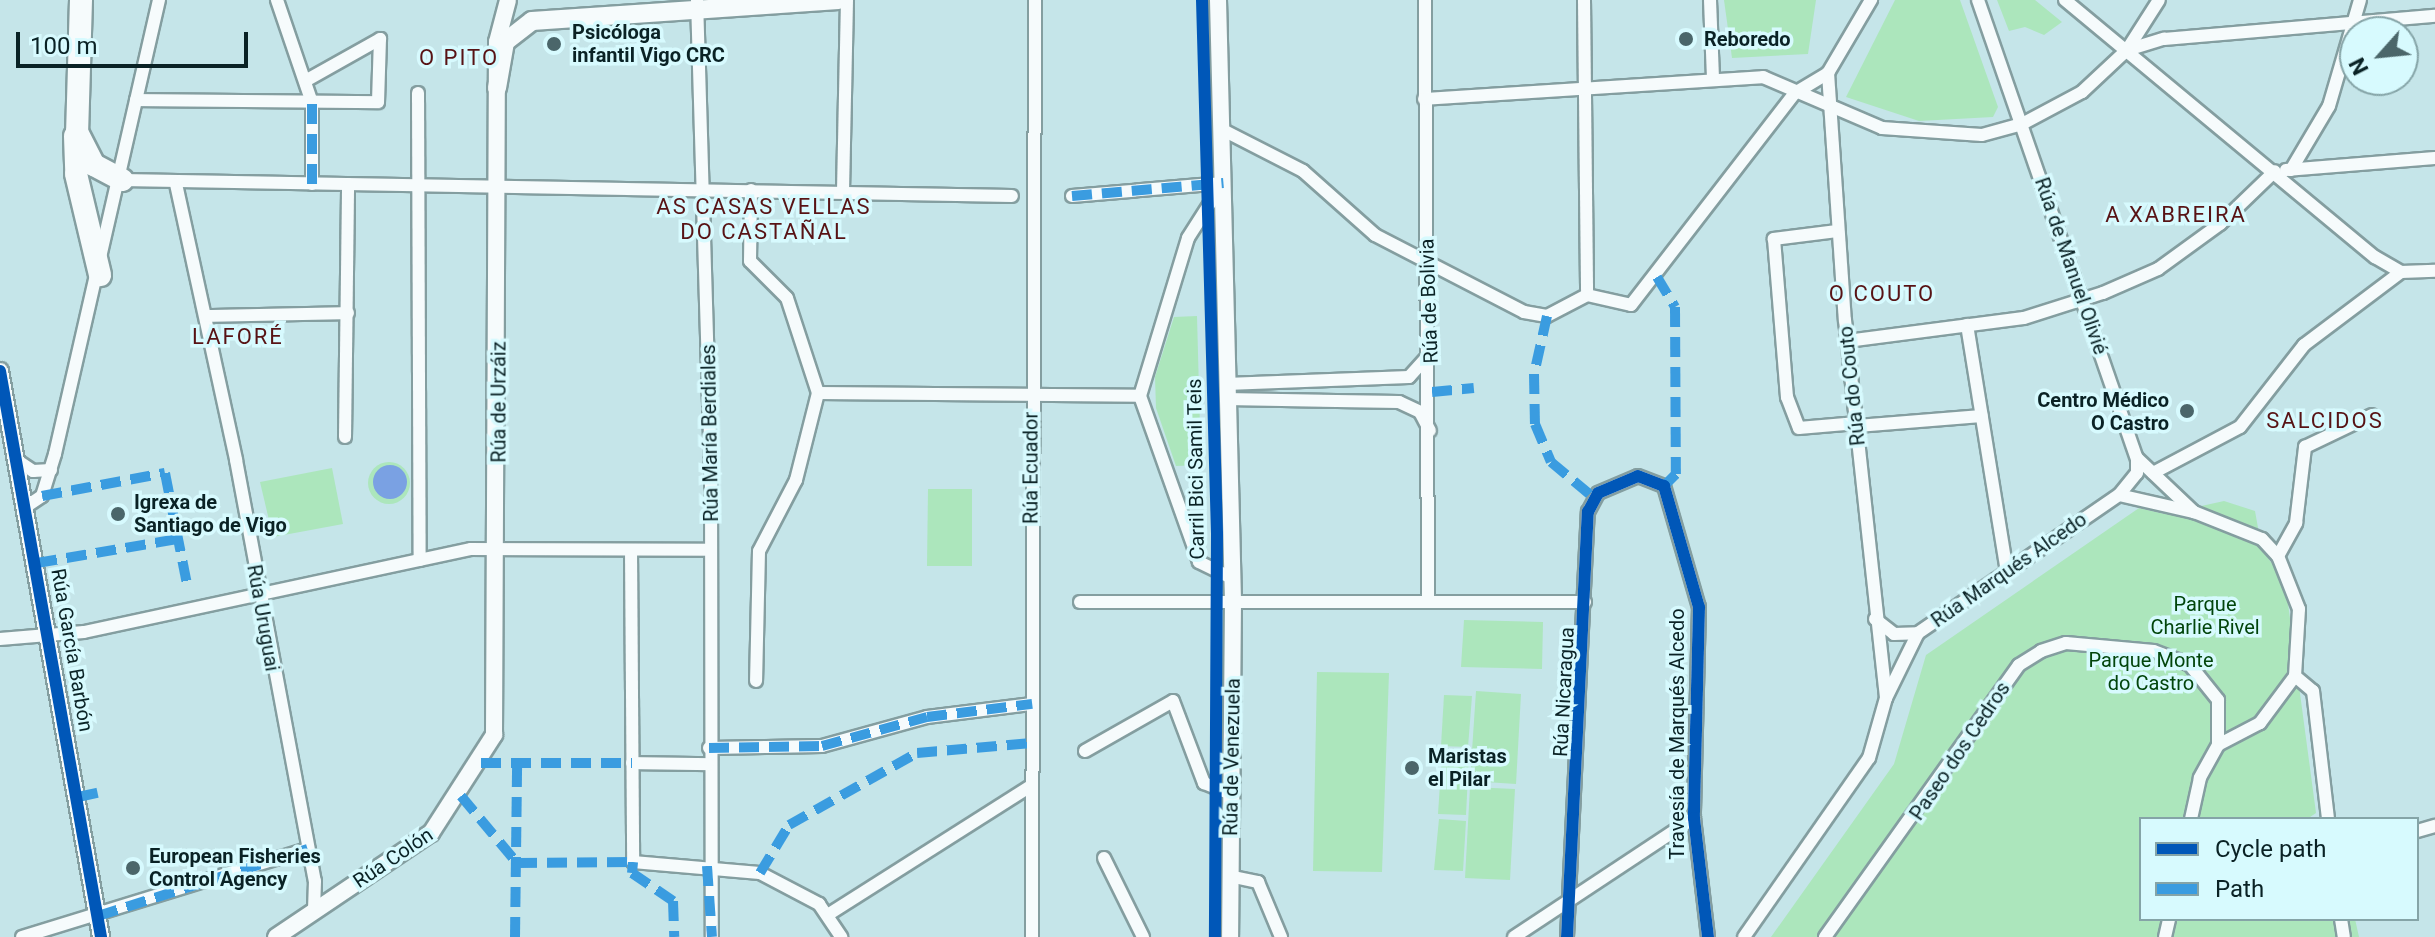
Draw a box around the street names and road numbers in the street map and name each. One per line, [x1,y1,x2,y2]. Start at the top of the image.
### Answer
street label: Rúa de Manuel Olivié [2029,174,2113,358]
street label: Rúa de Bolivia [1415,238,1443,364]
street label: Rúa do Couto [1834,325,1870,447]
street label: Rúa de Urzáiz [487,341,511,463]
street label: Rúa María Berdiales [696,344,724,522]
street label: Carril Bici Samil Teis [1182,378,1210,560]
street label: Rúa Ecuador [1019,412,1043,524]
street label: Rúa Marqués Alcedo [1927,507,2091,633]
street label: Rúa Uruguai [242,563,284,673]
street label: Rúa García Barbón [46,567,98,733]
street label: Travesía de Marqués Alcedo [1665,608,1689,860]
street label: Rúa Nicaragua [1549,626,1579,758]
street label: Paseo dos Cedros [1905,677,2015,825]
street label: Rúa de Venezuela [1219,678,1245,836]
street label: Rúa Colón [349,823,437,893]

